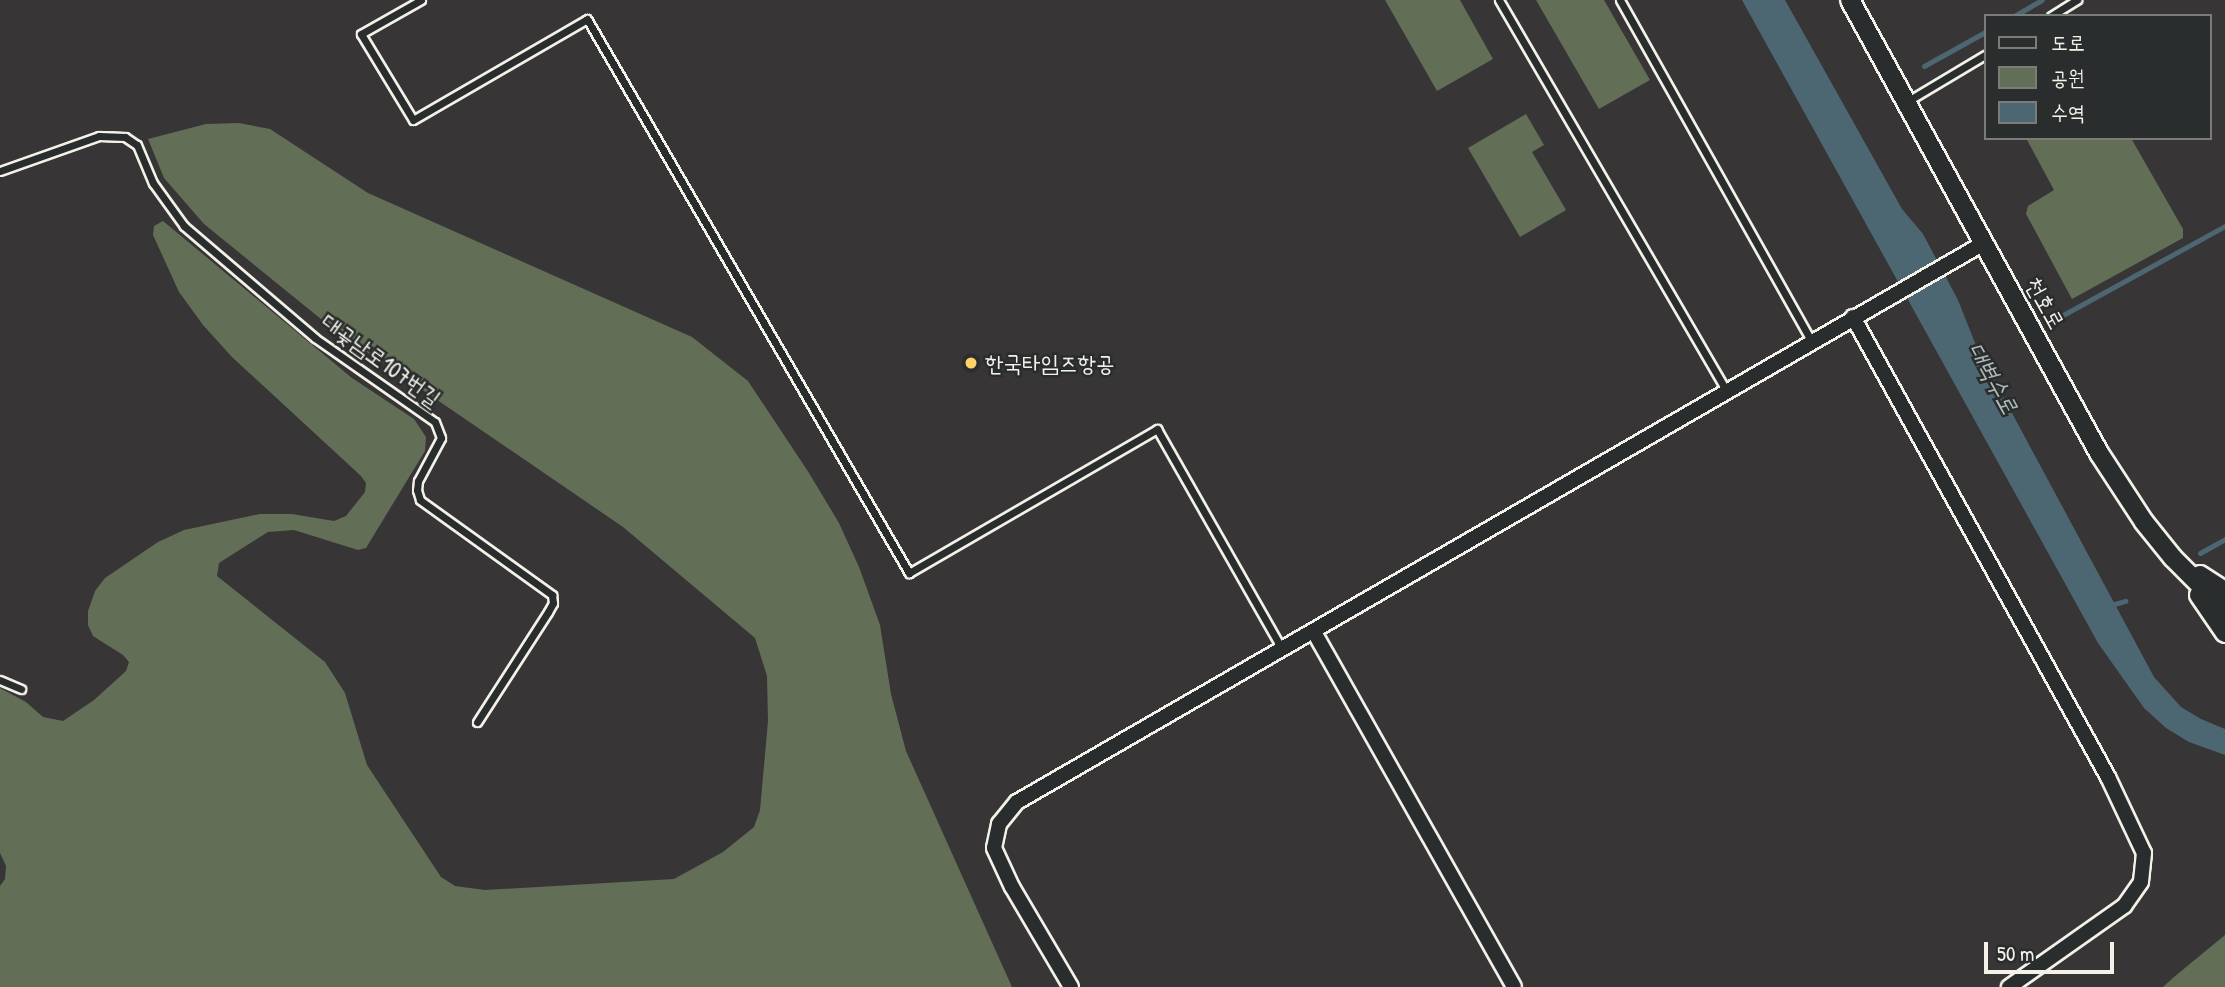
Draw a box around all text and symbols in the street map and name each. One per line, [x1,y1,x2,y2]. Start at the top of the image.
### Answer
legend [1983,14,2211,140]
text: 도로 [2051,28,2085,57]
text: 공원 [2051,63,2085,92]
text: 수역 [2051,98,2085,127]
street label: 천호로 [2019,272,2071,334]
street label: 대곶남로107번길 [316,307,446,413]
water label: 대벽수로 [1962,337,2024,419]
place label: 한국타임즈항공 [985,349,1115,377]
marker: 한국타임즈항공 [963,355,979,371]
scale bar [1987,928,2116,972]
text: 50 m [1997,939,2034,968]

